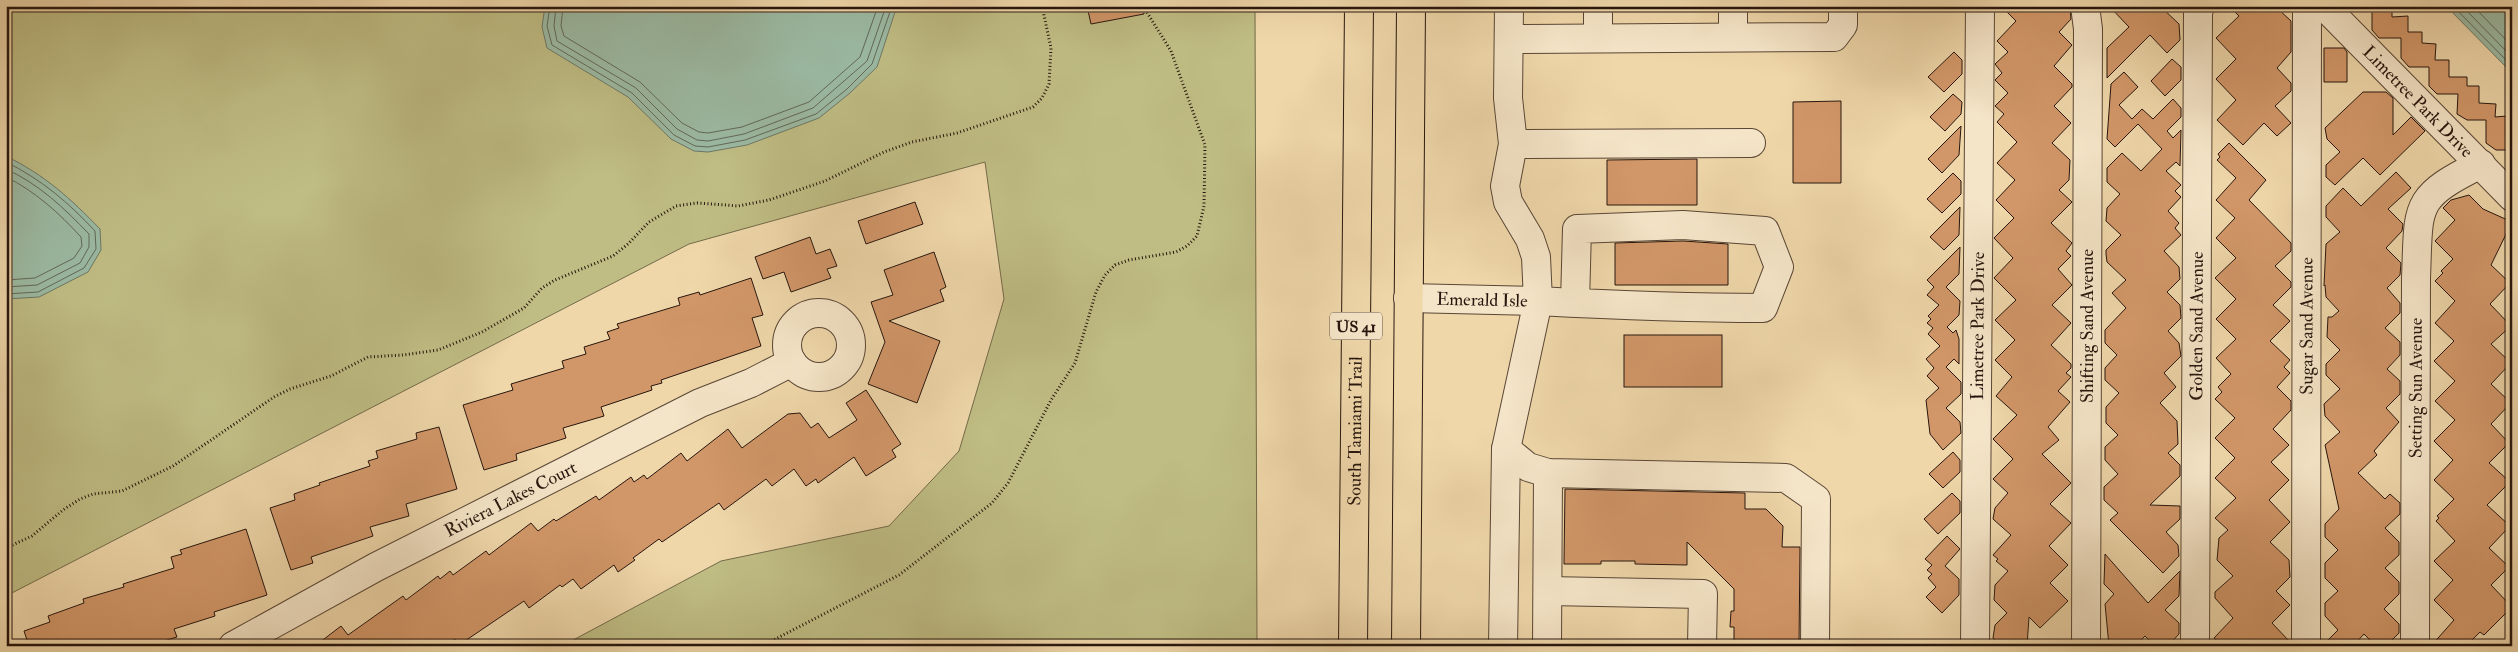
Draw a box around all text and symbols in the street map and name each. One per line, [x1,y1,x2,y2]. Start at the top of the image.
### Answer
street label: Limetree Park Drive [2357,41,2478,163]
street label: Shifting Sand Avenue [2076,249,2099,403]
street label: Limetree Park Drive [1966,251,1990,400]
street label: Golden Sand Avenue [2185,251,2209,401]
street label: Sugar Sand Avenue [2295,257,2319,395]
street label: Emerald Isle [1436,288,1528,313]
road number: US 41 [1330,312,1382,340]
street label: Setting Sun Avenue [2405,317,2428,458]
street label: South Tamiami Trail [1343,356,1368,506]
street label: Riviera Lakes Court [440,456,581,543]

